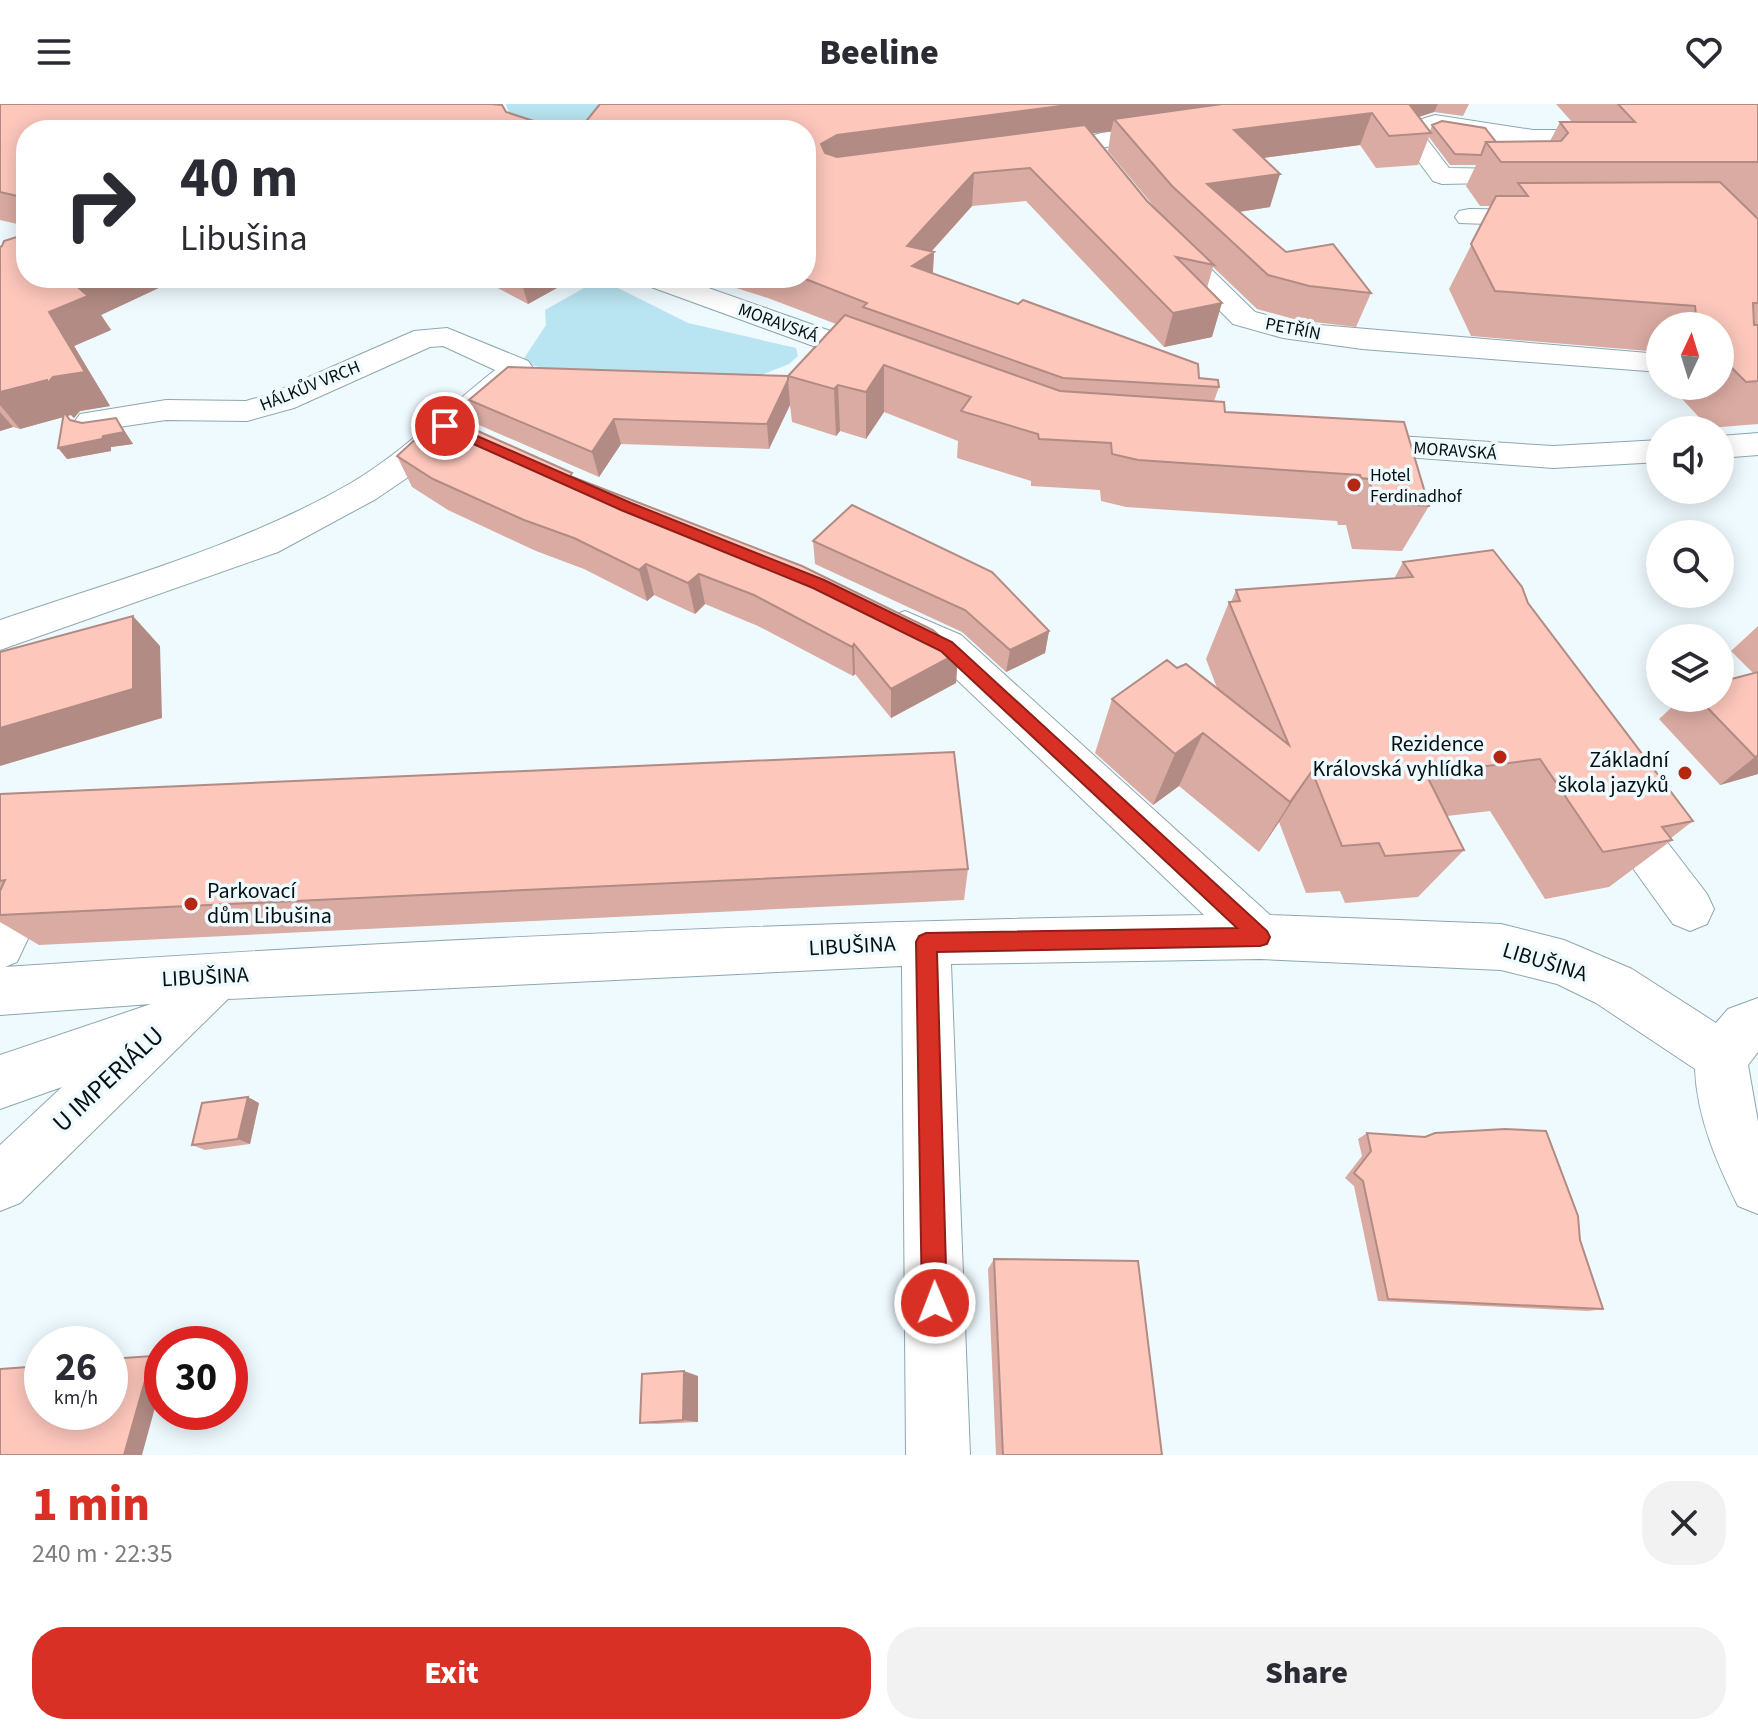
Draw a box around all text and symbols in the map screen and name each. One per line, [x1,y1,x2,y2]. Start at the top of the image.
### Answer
text: Beeline [819,27,939,78]
icon: menu [32,30,76,74]
icon: heart [1682,30,1726,74]
text: 40 m [180,139,298,218]
icon: right [48,152,152,256]
text: Libušina [180,213,308,264]
street label: MORAVSKÁ [734,297,822,349]
street label: PETŘÍN [1263,311,1323,347]
north arrow [1646,312,1734,400]
map controls [1646,312,1734,712]
street label: HÁLKŮV VRCH [256,354,364,418]
pin [411,392,479,460]
icon: arrive [423,404,467,448]
button: sound [1646,416,1734,504]
street label: MORAVSKÁ [1412,436,1498,466]
place label: Hotel Ferdinadhof [1370,463,1462,509]
marker: Hotel Ferdinadhof [1345,476,1363,494]
button: search [1646,520,1734,608]
button: layers [1646,624,1734,712]
place label: Rezidence Královská vyhlídka [1312,728,1484,785]
place label: Základní škola jazyků [1558,744,1670,801]
marker: Rezidence Královská vyhlídka [1491,748,1509,766]
marker: Základní škola jazyků [1676,764,1694,782]
place label: Parkovací dům Libušina [207,875,332,932]
marker: Parkovací dům Libušina [182,895,200,913]
street label: LIBUŠINA [808,928,896,964]
street label: LIBUŠINA [1499,934,1591,990]
street label: LIBUŠINA [161,959,249,995]
street label: U IMPERIÁLU [44,1018,172,1140]
position arrow [893,1261,977,1345]
speed limit sign: 30 [144,1326,248,1430]
text: 26 [55,1339,97,1396]
text: km/h [54,1384,98,1412]
text: 1 min [32,1471,150,1539]
button: close [1642,1481,1726,1565]
text: 240 m · 22:35 [32,1535,173,1572]
button: Exit [32,1627,871,1719]
button: Share [887,1627,1726,1719]

